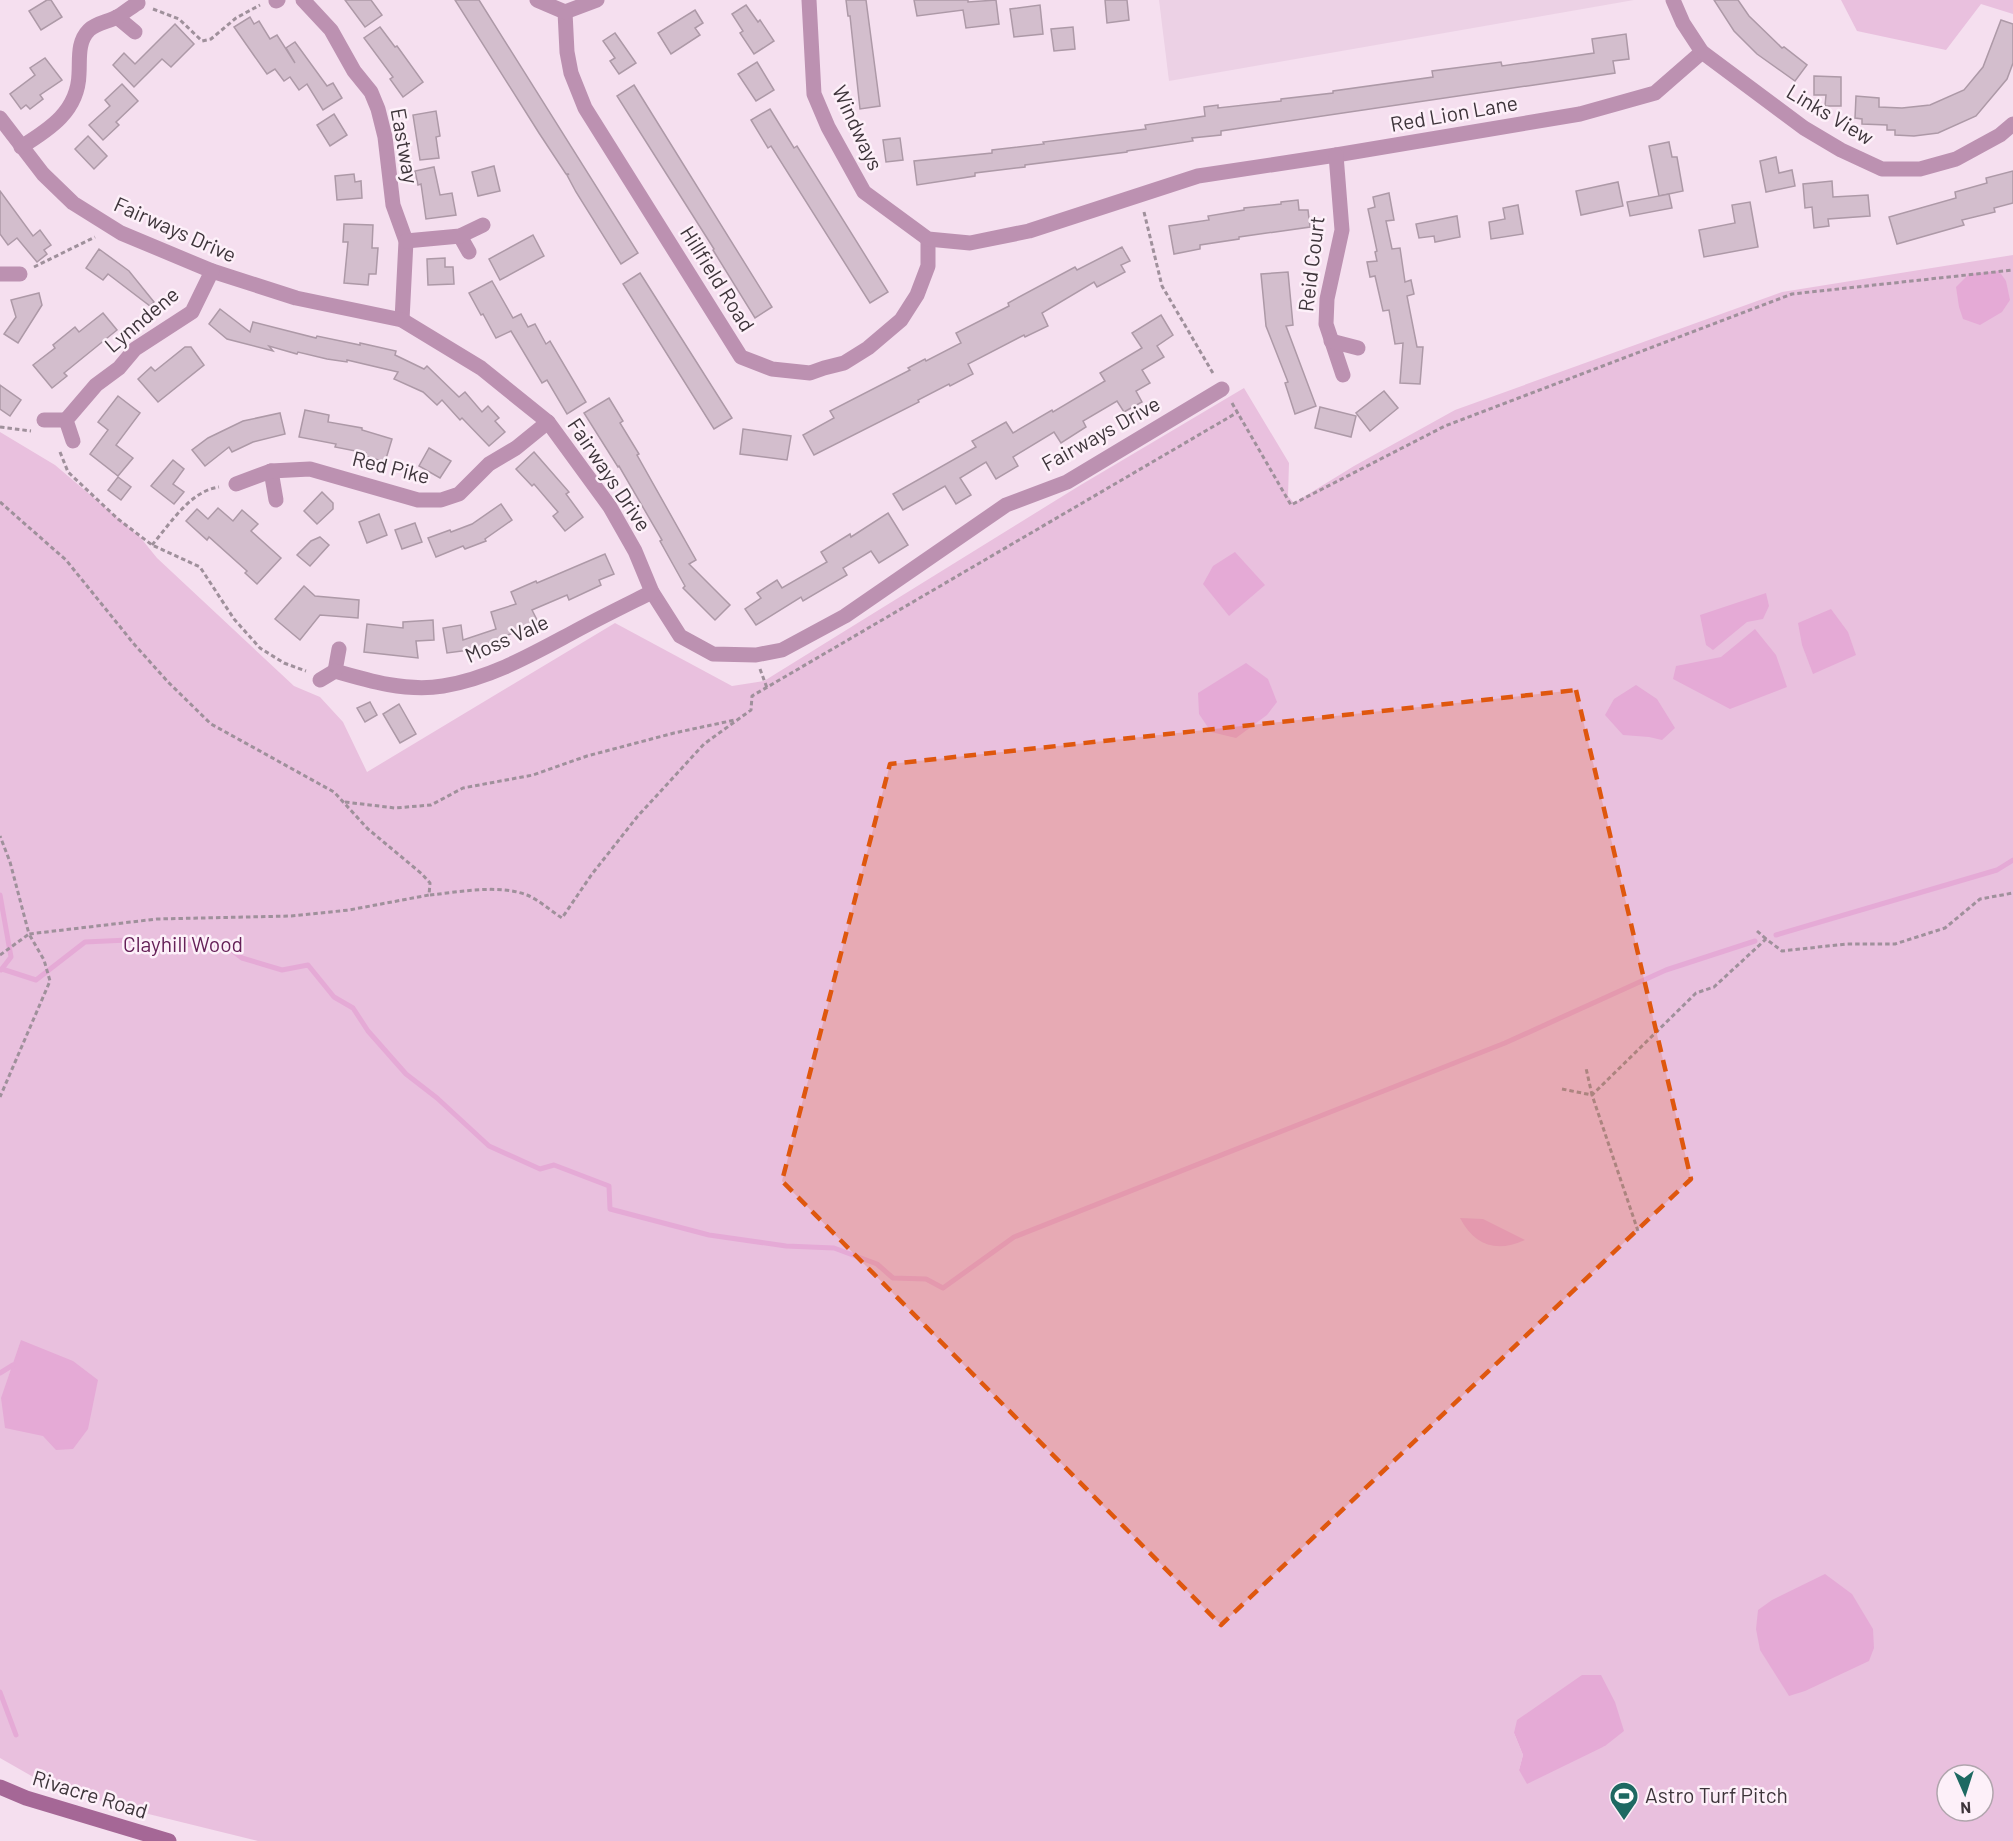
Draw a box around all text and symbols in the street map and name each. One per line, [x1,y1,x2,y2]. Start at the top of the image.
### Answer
street label: Links View [1783,78,1879,149]
street label: Windways [828,81,889,174]
street label: Red Lion Lane [1388,89,1519,136]
street label: Eastway [387,106,424,186]
street label: Fairways Drive [111,191,241,267]
street label: Reid Court [1292,215,1329,313]
street label: Hillfield Road [676,221,761,336]
street label: Lynndene [99,281,183,357]
street label: Fairways Drive [1037,390,1164,475]
street label: Fairways Drive [563,413,657,536]
street label: Red Pike [350,445,433,488]
street label: Moss Vale [461,608,552,667]
park label: Clayhill Wood [123,931,243,956]
north arrow [1935,1763,1995,1823]
street label: Rivacre Road [30,1764,151,1823]
sports icon: Astro Turf Pitch [1608,1780,1640,1822]
place label: Astro Turf Pitch [1645,1782,1788,1807]
text: N [1960,1799,1972,1818]

